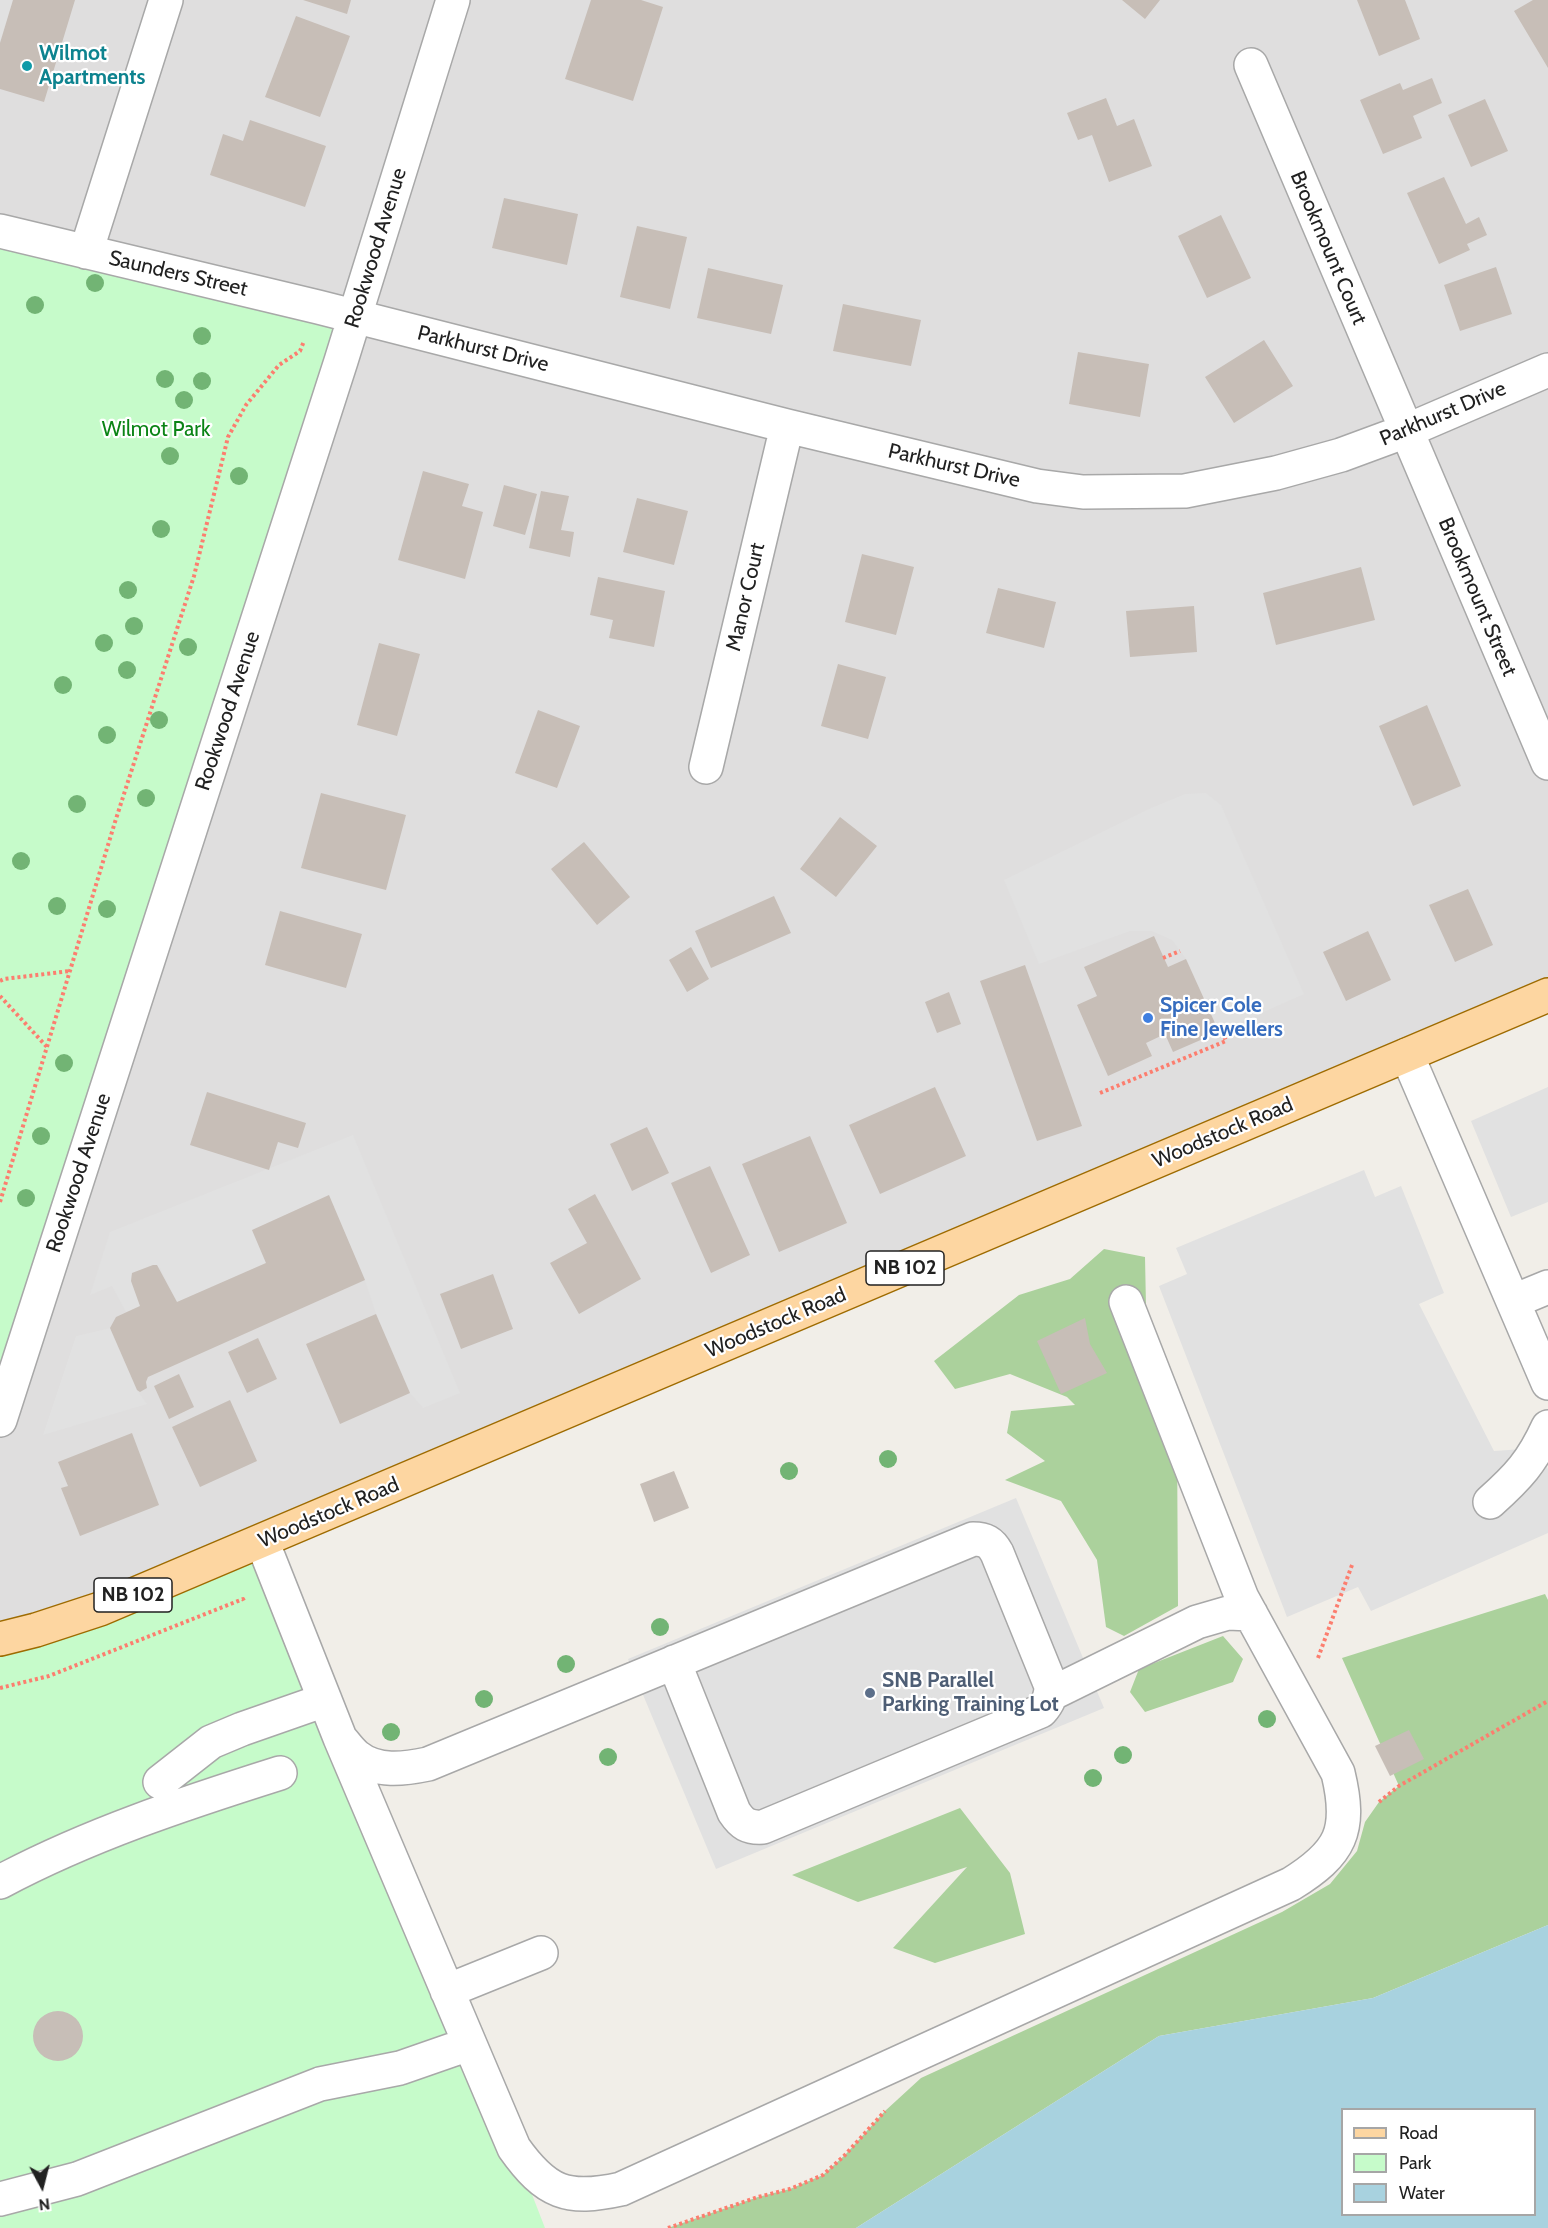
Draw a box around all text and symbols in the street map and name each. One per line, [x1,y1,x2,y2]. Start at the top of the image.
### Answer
place label: Wilmot Apartments [39,41,145,91]
marker: Wilmot Apartments [20,59,34,73]
street label: Rookwood Avenue [340,165,412,331]
street label: Brookmount Court [1284,167,1372,329]
street label: Saunders Street [106,246,250,302]
street label: Parkhurst Drive [415,321,551,377]
street label: Parkhurst Drive [1376,376,1510,452]
park label: Wilmot Park [102,417,210,443]
street label: Parkhurst Drive [886,439,1022,493]
street label: Brookmount Street [1432,514,1522,680]
street label: Manor Court [721,540,771,654]
street label: Rookwood Avenue [190,628,266,794]
place label: Spicer Cole Fine Jewellers [1160,993,1283,1043]
marker: Spicer Cole Fine Jewellers [1141,1011,1155,1025]
street label: Rookwood Avenue [41,1090,117,1256]
street label: Woodstock Road [1149,1092,1297,1174]
road number: NB 102 [866,1251,944,1285]
street label: Woodstock Road [702,1282,850,1364]
street label: Woodstock Road [255,1472,403,1554]
road number: NB 102 [94,1578,172,1612]
place label: SNB Parallel Parking Training Lot [882,1668,1059,1718]
marker: SNB Parallel Parking Training Lot [863,1686,877,1700]
legend [1341,2108,1536,2216]
text: Road [1399,2122,1438,2144]
text: Park [1399,2152,1431,2174]
north arrow [12,2156,72,2216]
text: Water [1399,2182,1445,2204]
text: N [37,2194,51,2214]

